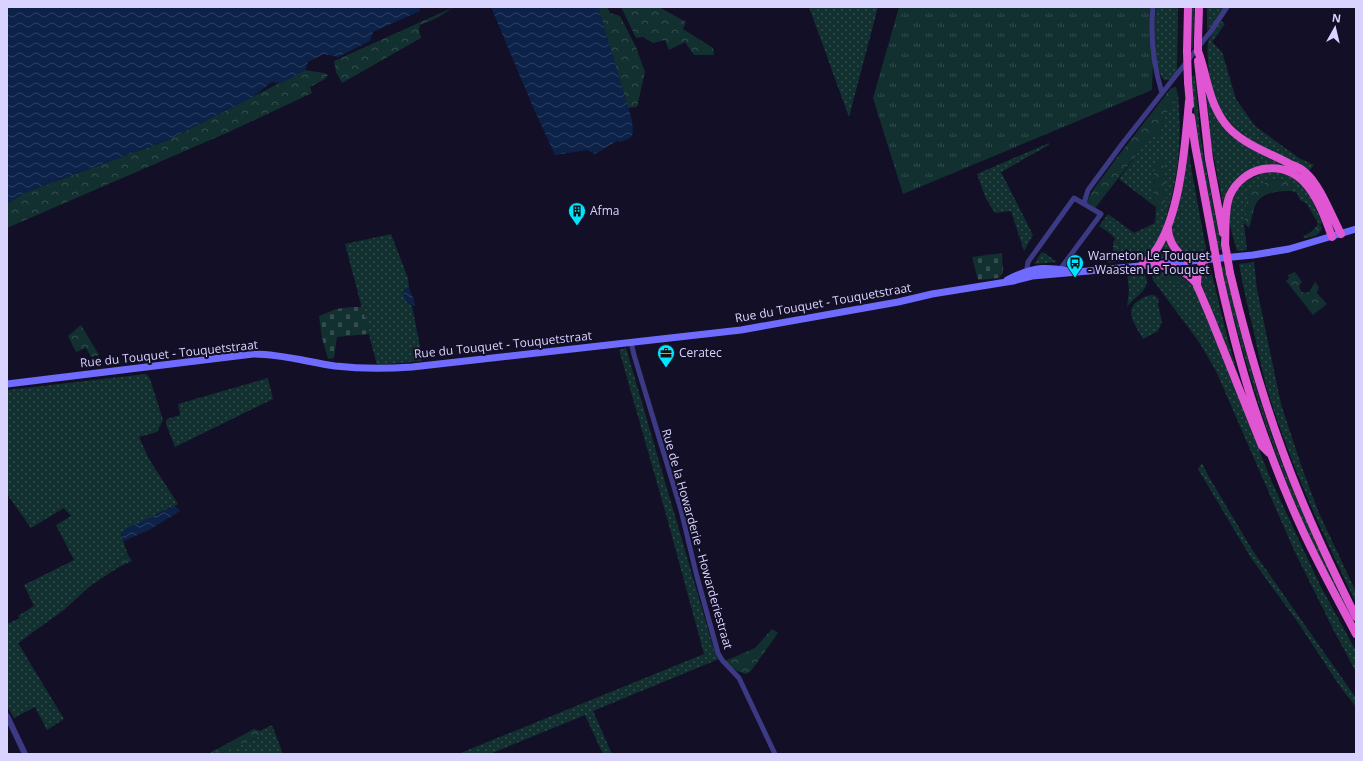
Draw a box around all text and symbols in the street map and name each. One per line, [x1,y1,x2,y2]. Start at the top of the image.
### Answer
north arrow [1315,8,1355,48]
text: N [1331,10,1342,26]
building icon: Afma [567,201,587,226]
place label: Afma [590,202,619,219]
place label: Warneton Le Touquet - Waasten Le Touquet [1088,247,1210,278]
bus stop icon: Warneton Le Touquet - Waasten Le Touquet [1065,253,1085,278]
street label: Rue du Touquet - Touquetstraat [733,279,912,326]
street label: Rue du Touquet - Touquetstraat [413,327,593,362]
street label: Rue du Touquet - Touquetstraat [79,336,259,371]
office icon: Ceratec [656,343,676,368]
place label: Ceratec [679,344,722,361]
street label: Rue de la Howarderie - Howarderiestraat [658,427,737,651]

